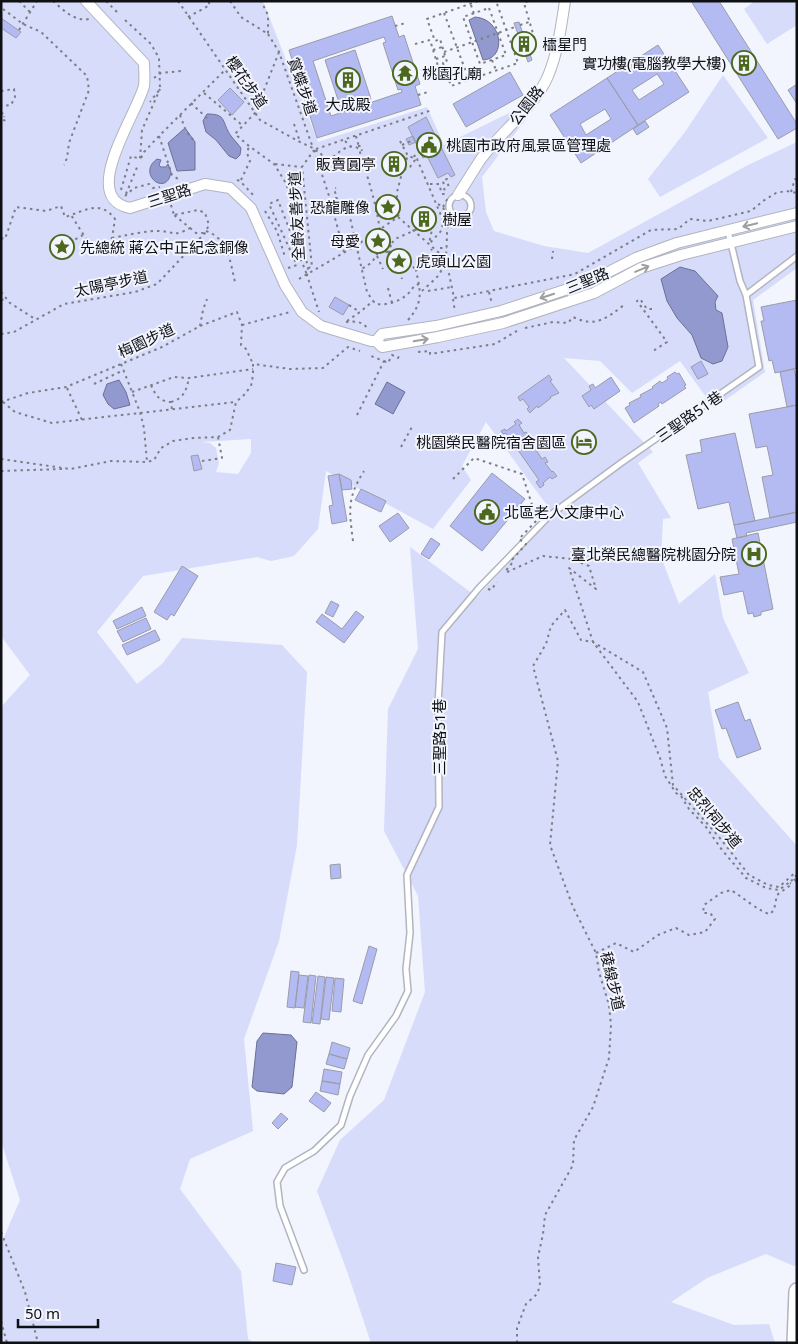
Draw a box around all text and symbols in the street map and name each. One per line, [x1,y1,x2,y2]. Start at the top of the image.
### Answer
building icon: 櫺星門 [511,31,537,57]
place label: 櫺星門 [542,34,587,54]
building icon: 實功樓(電腦教學大樓) [731,50,757,76]
street label: 櫻花步道 [222,52,272,112]
place label: 實功樓(電腦教學大樓) [582,53,726,73]
street label: 賞蝶步道 [284,54,322,118]
temple icon: 桃園孔廟 [392,60,418,86]
place label: 桃園孔廟 [422,63,482,83]
building icon: 大成殿 [335,67,361,93]
street label: 公園路 [504,81,548,129]
place label: 大成殿 [325,94,371,114]
public building icon: 桃園市政府風景區管理處 [416,132,442,158]
place label: 桃園市政府風景區管理處 [446,135,611,155]
building icon: 販賣圓亭 [381,151,407,177]
place label: 販賣圓亭 [316,154,376,174]
street label: 全齡友善步道 [284,171,308,261]
street label: 三聖路 [145,179,193,211]
place icon: 恐龍雕像 [375,194,401,220]
place label: 恐龍雕像 [310,197,370,217]
building icon: 樹屋 [411,206,437,232]
place label: 樹屋 [442,209,472,229]
one-way arrow [742,221,758,230]
place icon: 母愛 [365,228,391,254]
place label: 母愛 [330,231,360,251]
place icon: 先總統 蔣公中正紀念銅像 [49,234,75,260]
place label: 先總統 蔣公中正紀念銅像 [80,237,249,257]
place icon: 虎頭山公園 [386,248,412,274]
place label: 虎頭山公園 [416,251,491,271]
street label: 三聖路 [562,262,612,298]
one-way arrow [634,263,649,273]
street label: 太陽亭步道 [72,265,150,301]
one-way arrow [540,291,556,301]
street label: 梅園步道 [115,318,177,362]
one-way arrow [413,334,429,344]
street label: 三聖路51巷 [652,386,726,446]
hotel icon: 桃園榮民醫院宿舍園區 [571,429,597,455]
place label: 桃園榮民醫院宿舍園區 [416,432,566,452]
public building icon: 北區老人文康中心 [474,499,500,525]
place label: 北區老人文康中心 [504,502,624,522]
hospital icon: 臺北榮民總醫院桃園分院 [741,541,767,567]
place label: 臺北榮民總醫院桃園分院 [571,544,736,564]
street label: 三聖路51巷 [429,698,449,776]
street label: 忠烈祠步道 [683,782,747,852]
street label: 稜線步道 [597,950,629,1012]
scale bar [18,1296,98,1328]
text: 50 m [25,1303,60,1323]

